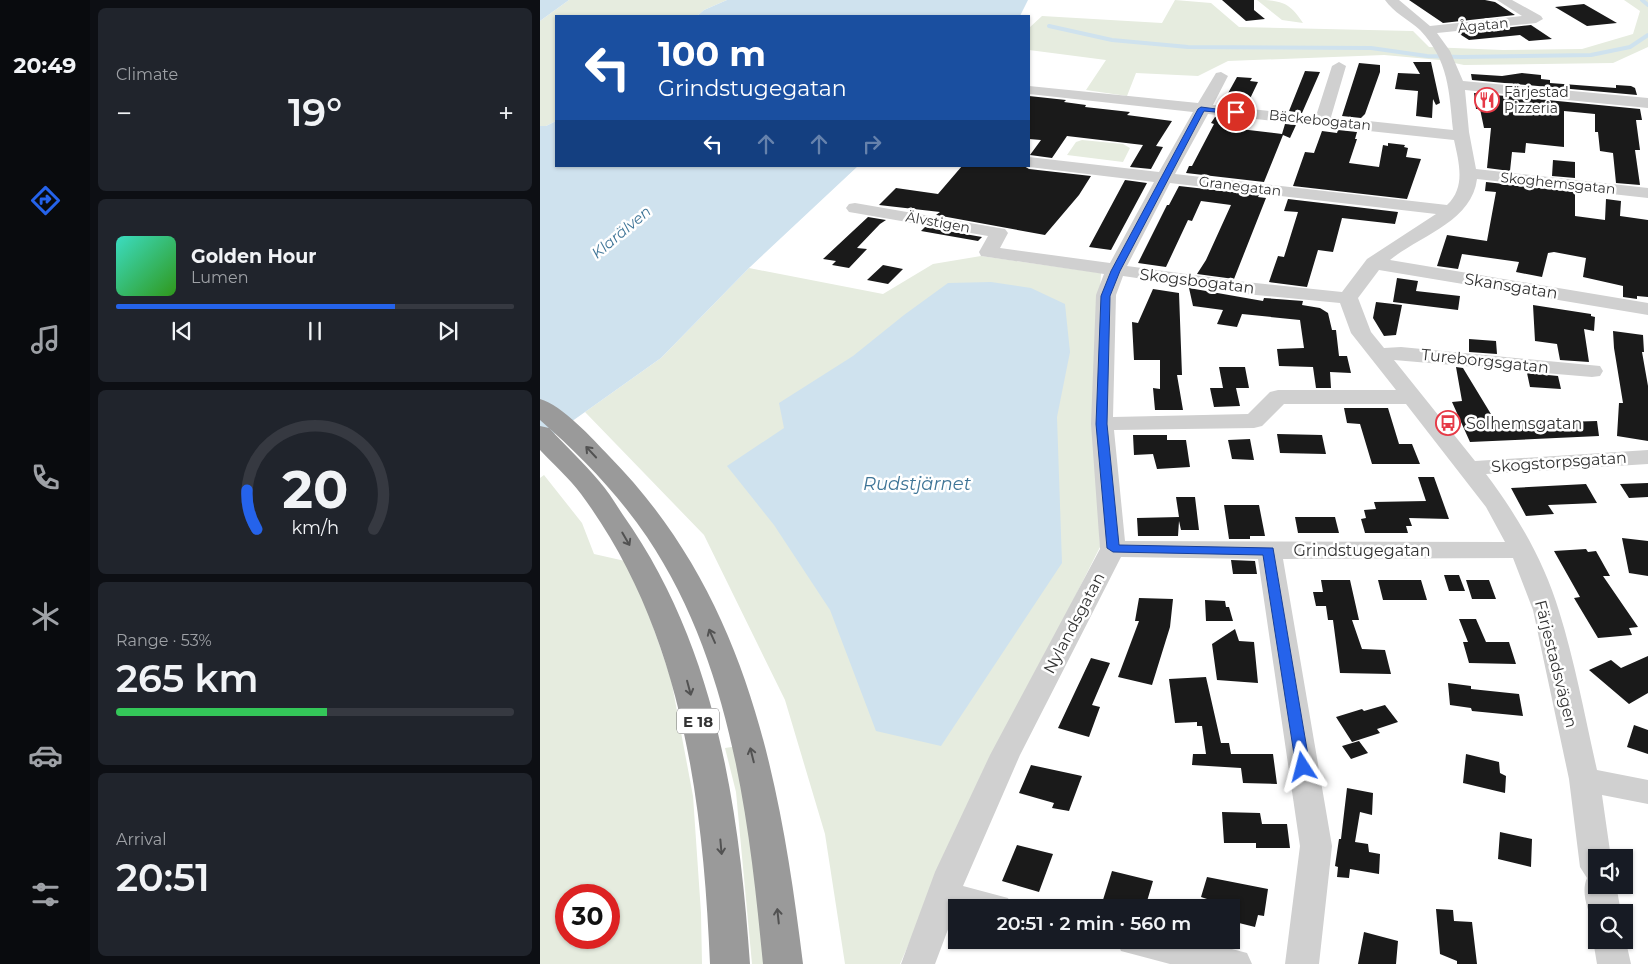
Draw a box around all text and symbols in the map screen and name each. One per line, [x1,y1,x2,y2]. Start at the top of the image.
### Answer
street label: Ågatan [1457,12,1509,37]
text: 100 m [658,32,766,75]
icon: left [575,35,640,100]
text: 20:49 [14,52,76,79]
text: Climate [116,65,178,84]
text: Grindstugegatan [658,75,847,102]
place label: Färjestad Pizzeria [1504,83,1569,117]
restaurant icon: Färjestad Pizzeria [1474,87,1500,113]
text: 19° [288,89,342,136]
pin [1215,91,1257,133]
text: − [116,96,132,130]
text: + [498,96,514,130]
icon: arrive [1222,98,1250,126]
street label: Bäckebogatan [1268,106,1372,134]
icon: left [699,130,727,158]
icon: ahead [752,130,780,158]
icon: ahead [805,130,833,158]
icon: right [858,130,886,158]
street label: Skoghemsgatan [1500,168,1616,198]
street label: Granegatan [1198,172,1282,200]
icon: directions [28,183,63,218]
water label: Klarälven [587,202,655,262]
street label: Älvstigen [904,207,972,237]
text: Golden Hour [191,245,317,268]
street label: Skogsbogatan [1138,265,1256,297]
text: Lumen [191,268,249,287]
street label: Skansgatan [1463,269,1559,303]
icon: previous [168,317,196,345]
icon: pause [301,317,329,345]
icon: next [434,317,462,345]
icon: music [28,322,63,357]
street label: Tureborgsgatan [1420,345,1550,377]
bus stop icon: Solhemsgatan [1435,410,1461,436]
place label: Solhemsgatan [1466,414,1582,433]
one-way arrow [585,446,597,459]
street label: Skogstorpsgatan [1491,448,1627,476]
text: 20 [282,458,348,521]
icon: phone [28,460,63,495]
water label: Rudstjärnet [863,473,972,495]
text: km/h [291,517,339,538]
one-way arrow [622,531,632,545]
street label: Grindstugegatan [1293,541,1431,560]
street label: Nylandsgatan [1039,569,1109,677]
street label: Färjestadsvägen [1531,598,1581,730]
icon: climate [28,599,63,634]
one-way arrow [707,629,717,644]
text: Range · 53% [116,631,212,650]
text: 265 km [116,655,259,702]
one-way arrow [685,679,695,695]
road number: E 18 [677,708,719,734]
icon: car [28,738,63,773]
position arrow [1276,740,1328,792]
one-way arrow [746,748,756,764]
text: Arrival [116,830,166,849]
one-way arrow [717,838,726,854]
map controls [1588,849,1633,949]
button: sound [1588,849,1633,894]
text: 20:51 [116,854,210,901]
icon: filters [28,877,63,912]
speed limit sign: 30 [555,884,620,949]
button: search [1588,904,1633,949]
one-way arrow [773,908,783,924]
text: 20:51 · 2 min · 560 m [997,912,1191,935]

